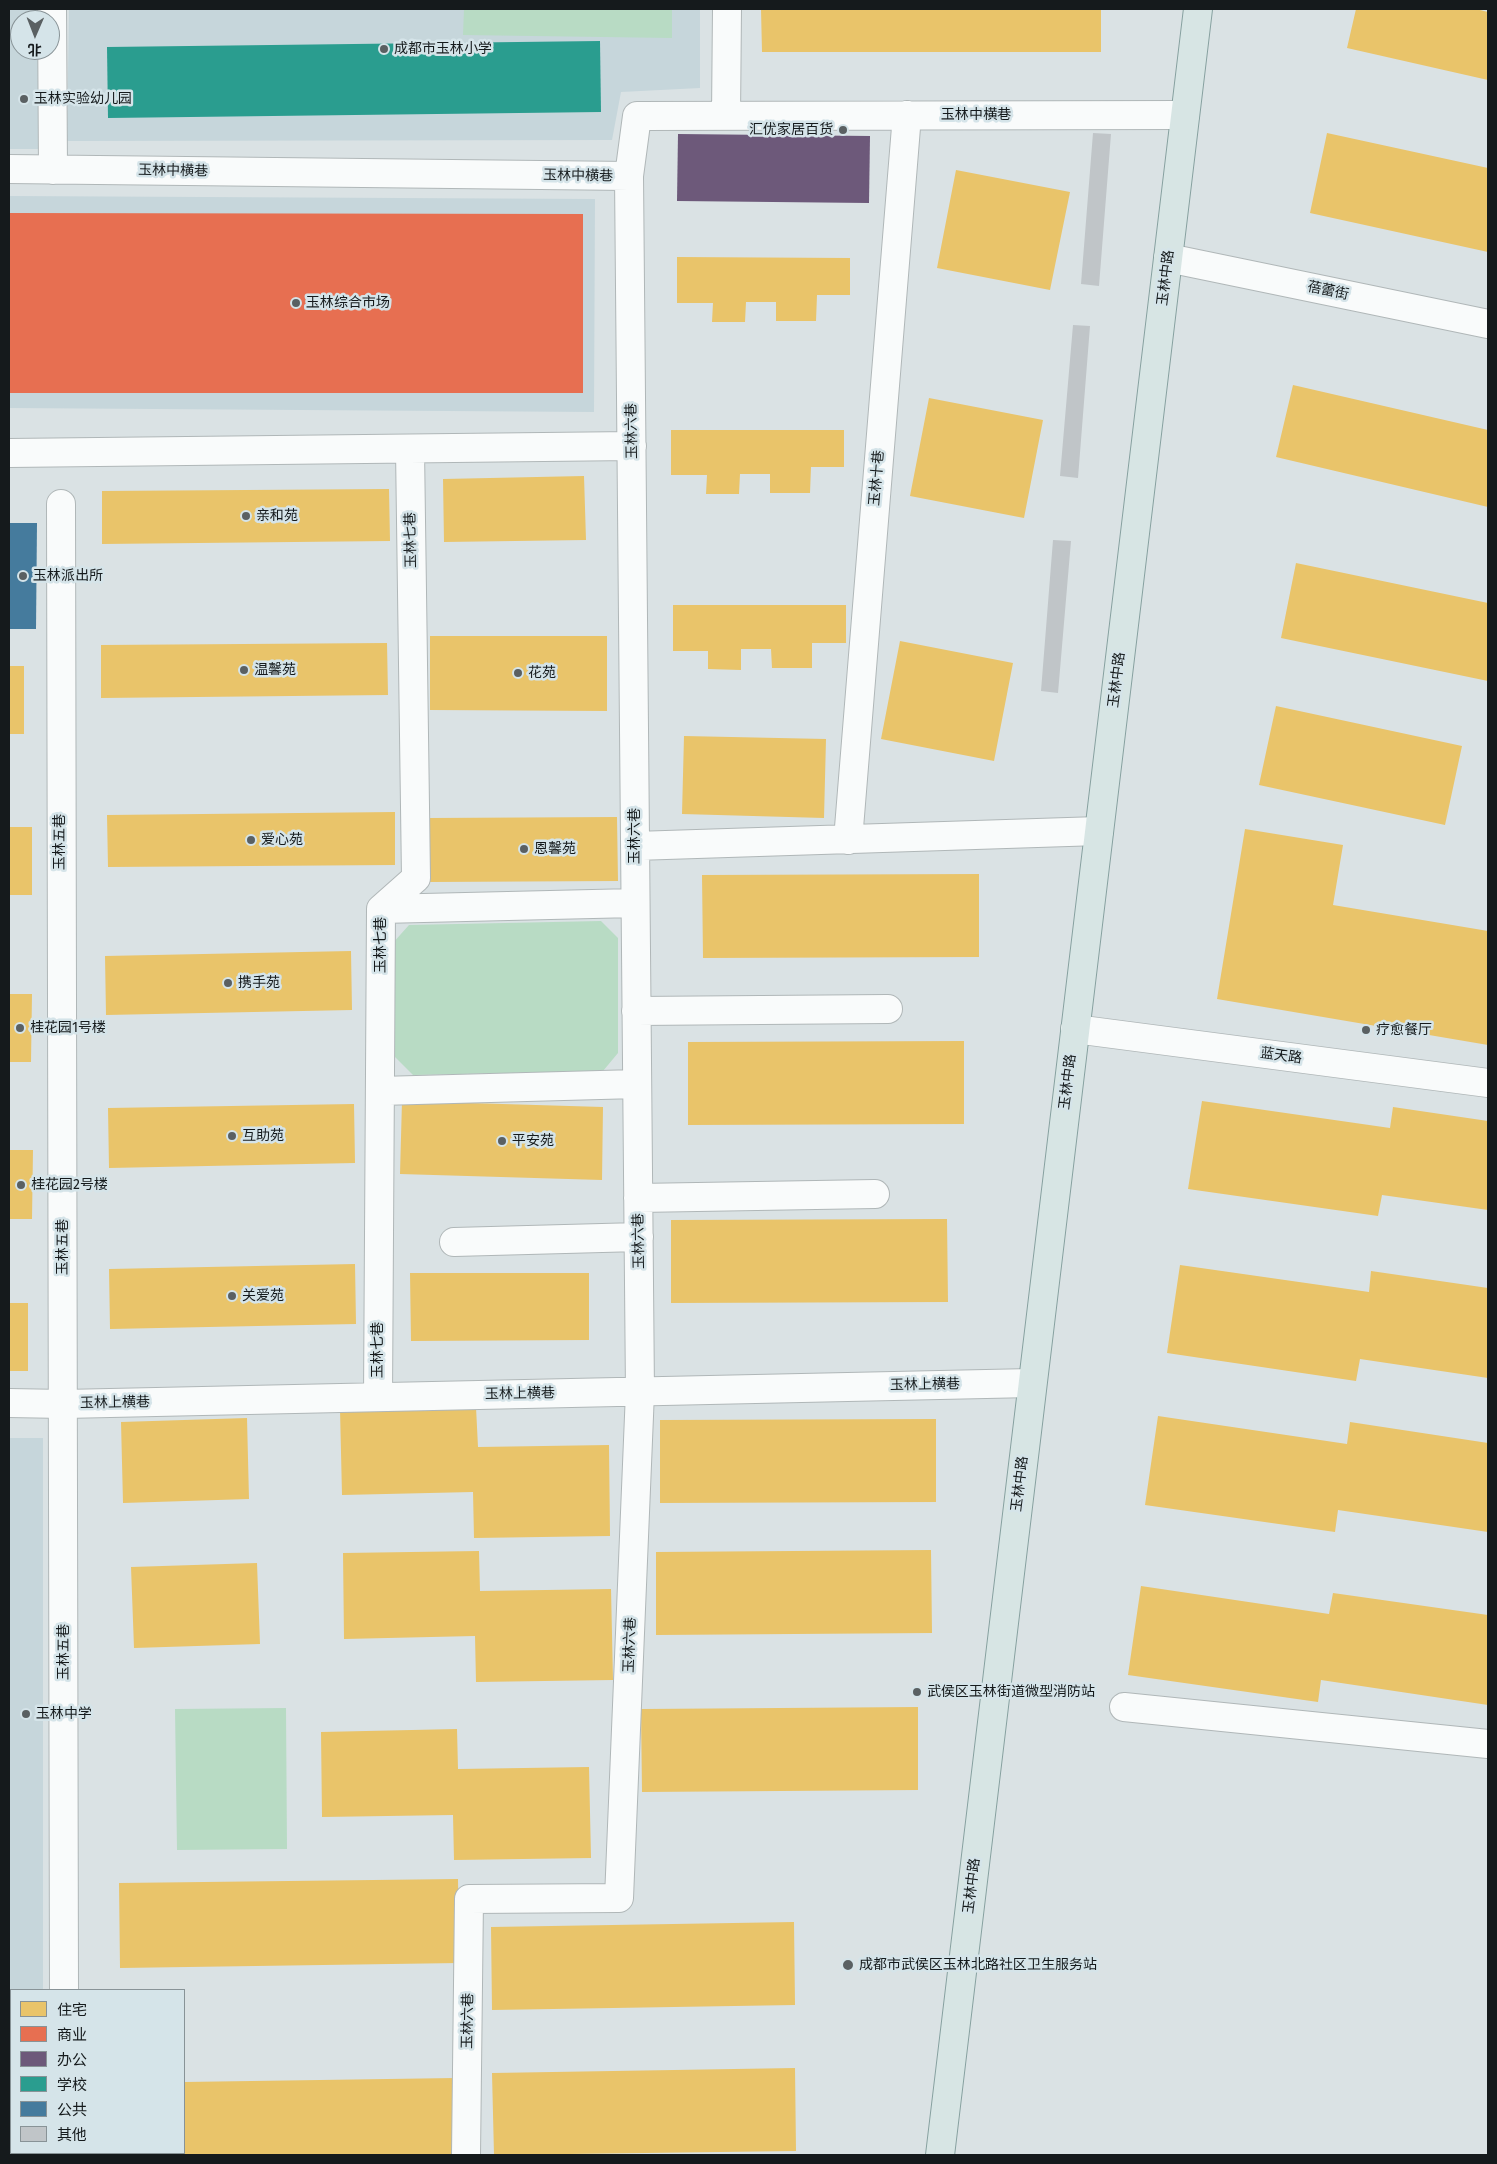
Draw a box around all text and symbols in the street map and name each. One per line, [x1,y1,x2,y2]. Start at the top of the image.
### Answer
north arrow [10,10,60,60]
text: 北 [28,41,42,58]
place label: 成都市玉林小学 [394,41,492,57]
marker: 成都市玉林小学 [378,43,390,55]
place label: 玉林实验幼儿园 [34,91,132,107]
marker: 玉林实验幼儿园 [18,93,30,105]
street label: 玉林中横巷 [941,107,1011,123]
place label: 汇优家居百货 [749,122,833,138]
marker: 汇优家居百货 [837,124,849,136]
street label: 玉林中横巷 [138,162,208,180]
street label: 玉林中横巷 [543,167,613,185]
street label: 玉林中路 [1154,249,1178,307]
street label: 蓓蕾街 [1306,278,1350,304]
place label: 玉林综合市场 [306,295,390,311]
marker: 玉林综合市场 [290,297,302,309]
street label: 玉林六巷 [623,403,641,459]
street label: 玉林十巷 [866,449,888,507]
place label: 亲和苑 [256,508,298,524]
marker: 亲和苑 [240,510,252,522]
street label: 玉林七巷 [402,512,420,568]
place label: 玉林派出所 [33,568,103,584]
marker: 玉林派出所 [17,570,29,582]
street label: 玉林中路 [1105,651,1129,709]
place label: 温馨苑 [254,662,296,678]
marker: 温馨苑 [238,664,250,676]
place label: 花苑 [528,665,556,681]
marker: 花苑 [512,667,524,679]
street label: 玉林六巷 [627,808,643,864]
street label: 玉林五巷 [52,814,68,870]
place label: 爱心苑 [261,832,303,848]
marker: 爱心苑 [245,834,257,846]
place label: 恩馨苑 [534,841,576,857]
marker: 恩馨苑 [518,843,530,855]
street label: 玉林七巷 [373,917,389,973]
place label: 携手苑 [238,975,280,991]
marker: 携手苑 [222,977,234,989]
place label: 桂花园1号楼 [30,1020,106,1036]
marker: 桂花园1号楼 [14,1022,26,1034]
place label: 疗愈餐厅 [1376,1022,1432,1038]
marker: 疗愈餐厅 [1360,1024,1372,1036]
street label: 蓝天路 [1259,1045,1303,1067]
street label: 玉林中路 [1056,1053,1080,1111]
place label: 互助苑 [242,1128,284,1144]
marker: 互助苑 [226,1130,238,1142]
place label: 平安苑 [512,1133,554,1149]
marker: 平安苑 [496,1135,508,1147]
place label: 桂花园2号楼 [31,1177,108,1193]
marker: 桂花园2号楼 [15,1179,27,1191]
street label: 玉林六巷 [630,1213,648,1269]
street label: 玉林五巷 [55,1219,71,1275]
place label: 关爱苑 [242,1288,284,1304]
marker: 关爱苑 [226,1290,238,1302]
street label: 玉林七巷 [370,1322,386,1378]
street label: 玉林上横巷 [890,1376,960,1394]
street label: 玉林上横巷 [485,1385,555,1403]
street label: 玉林上横巷 [80,1394,150,1412]
street label: 玉林中路 [1008,1455,1032,1513]
street label: 玉林六巷 [621,1617,639,1673]
street label: 玉林五巷 [56,1624,72,1680]
place label: 武侯区玉林街道微型消防站 [927,1684,1095,1700]
marker: 武侯区玉林街道微型消防站 [911,1686,923,1698]
place label: 玉林中学 [36,1706,92,1722]
marker: 玉林中学 [20,1708,32,1720]
street label: 玉林中路 [960,1857,984,1915]
place label: 成都市武侯区玉林北路社区卫生服务站 [859,1957,1097,1973]
marker: 成都市武侯区玉林北路社区卫生服务站 [841,1958,855,1972]
legend [10,1989,185,2154]
street label: 玉林六巷 [459,1993,477,2049]
text: 住宅 [57,2001,87,2019]
text: 商业 [57,2026,87,2044]
text: 办公 [57,2051,87,2069]
text: 学校 [57,2076,87,2094]
text: 公共 [57,2101,87,2119]
text: 其他 [57,2126,87,2144]

